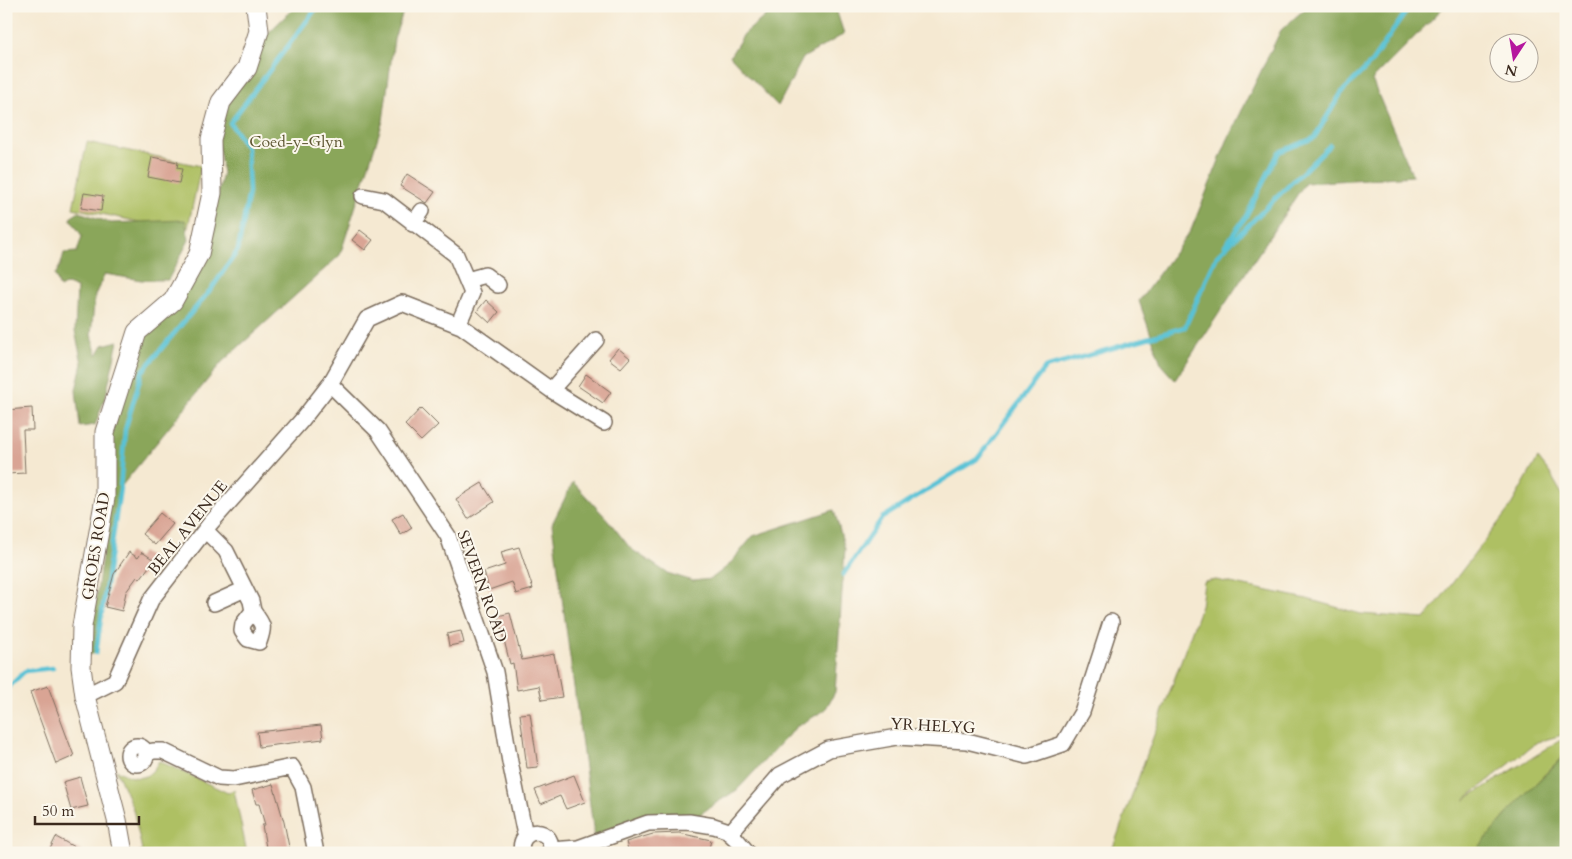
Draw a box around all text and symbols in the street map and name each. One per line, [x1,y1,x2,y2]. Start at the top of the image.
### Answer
north arrow [1490,32,1540,82]
text: N [1503,60,1519,81]
park label: Coed-y-Glyn [249,131,343,153]
street label: BEAL AVENUE [143,476,233,580]
street label: GROES ROAD [77,491,115,602]
street label: SEVERN ROAD [452,527,513,645]
street label: YR HELYG [890,713,976,739]
scale bar [35,794,139,826]
text: 50 m [42,801,74,821]

